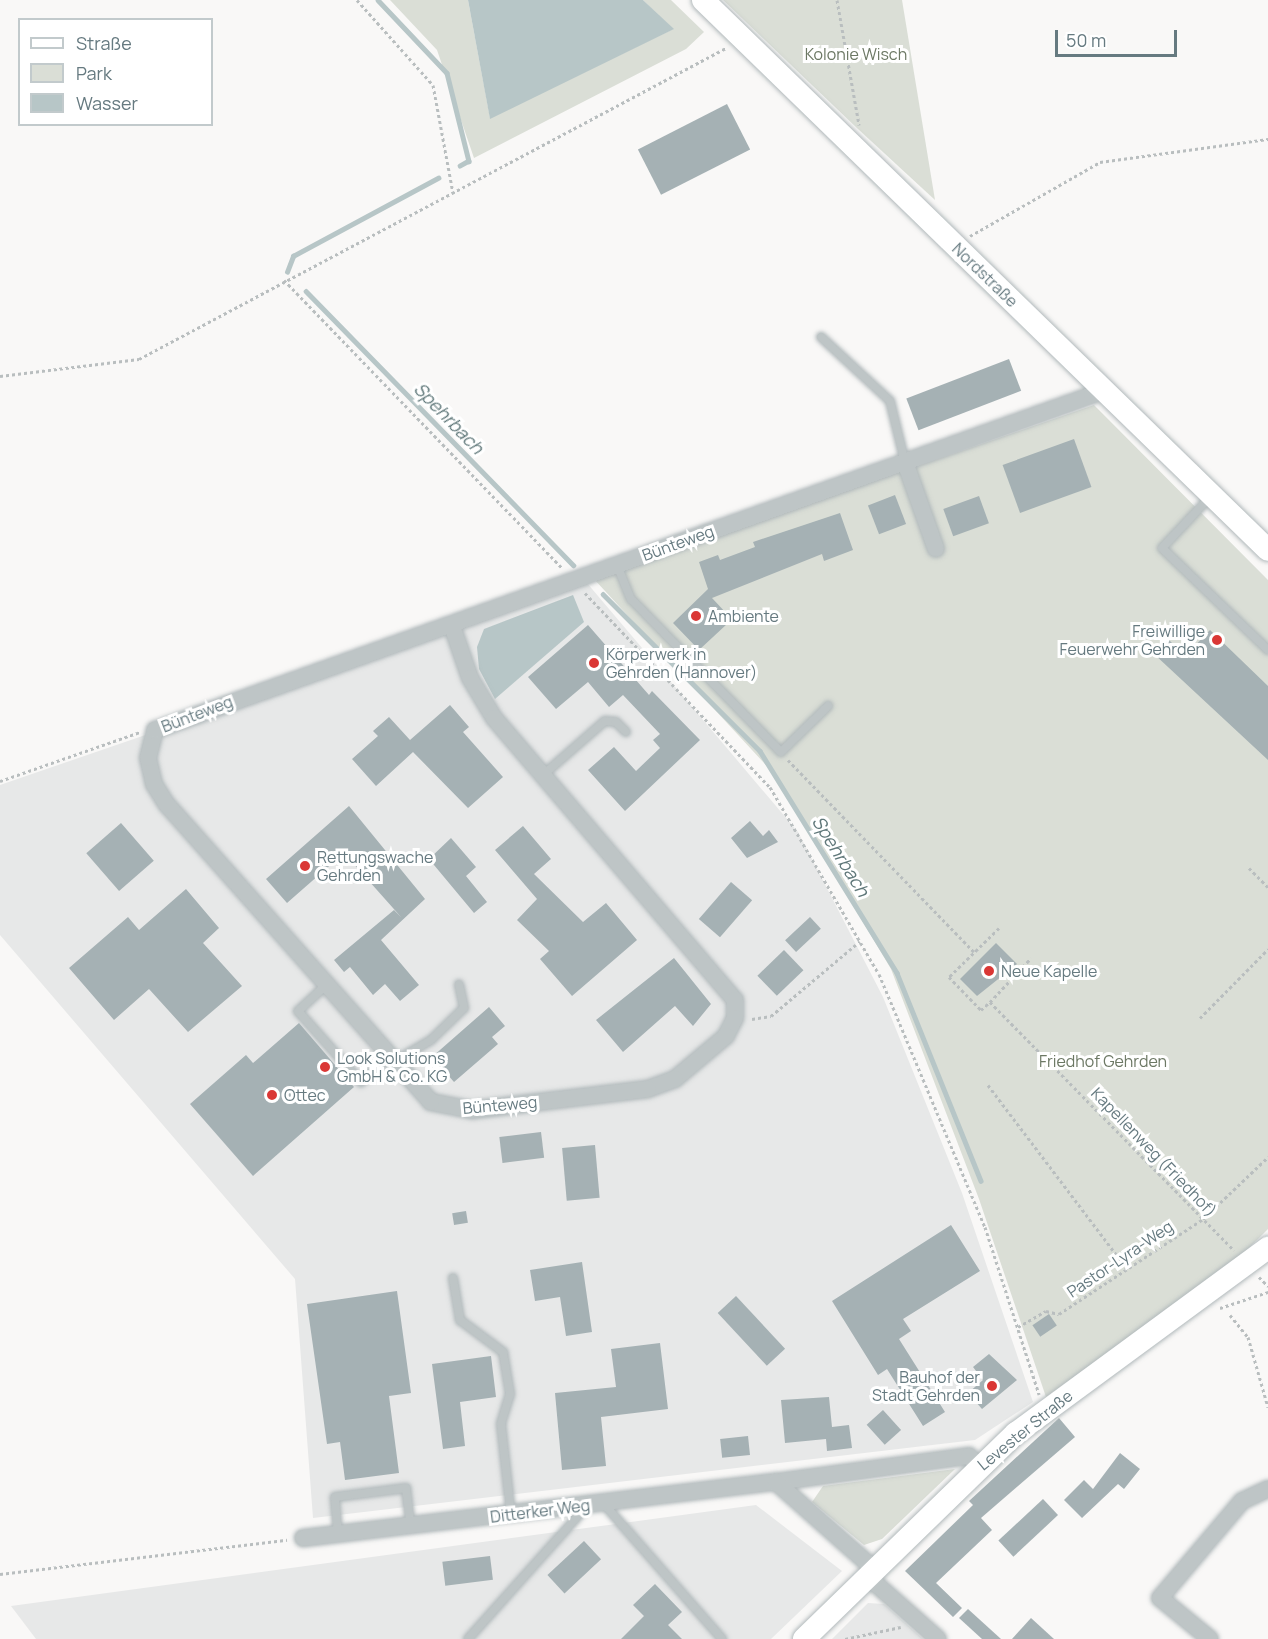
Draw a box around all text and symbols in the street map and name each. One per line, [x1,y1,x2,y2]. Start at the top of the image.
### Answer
legend [18,18,213,126]
scale bar [1058,18,1180,56]
text: 50 m [1066,28,1106,52]
text: Straße [76,31,132,55]
park label: Kolonie Wisch [805,44,907,64]
text: Park [76,61,112,85]
text: Wasser [76,91,138,115]
street label: Nordstraße [948,239,1022,311]
water label: Spehrbach [410,378,488,458]
street label: Bünteweg [640,521,716,565]
place label: Ambiente [708,606,779,626]
marker: Ambiente [689,609,703,623]
place label: Freiwillige Feuerwehr Gehrden [1060,621,1205,659]
marker: Freiwillige Feuerwehr Gehrden [1210,633,1224,647]
place label: Körperwerk in Gehrden (Hannover) [606,644,757,682]
marker: Körperwerk in Gehrden (Hannover) [587,656,601,670]
street label: Bünteweg [159,692,235,736]
water label: Spehrbach [808,812,874,900]
place label: Rettungswache Gehrden [317,847,433,885]
marker: Rettungswache Gehrden [298,859,312,873]
place label: Neue Kapelle [1001,961,1097,981]
marker: Neue Kapelle [982,964,996,978]
place label: Look Solutions GmbH & Co. KG [337,1048,447,1086]
park label: Friedhof Gehrden [1039,1051,1167,1071]
marker: Look Solutions GmbH & Co. KG [318,1060,332,1074]
street label: Kapellenweg (Friedhof) [1087,1083,1221,1221]
place label: Ottec [284,1085,326,1105]
marker: Ottec [265,1088,279,1102]
street label: Bünteweg [462,1092,538,1118]
street label: Pastor-Lyra-Weg [1063,1216,1177,1302]
place label: Bauhof der Stadt Gehrden [872,1367,980,1405]
marker: Bauhof der Stadt Gehrden [985,1379,999,1393]
street label: Levester Straße [974,1386,1076,1474]
street label: Ditterker Weg [489,1495,591,1527]

